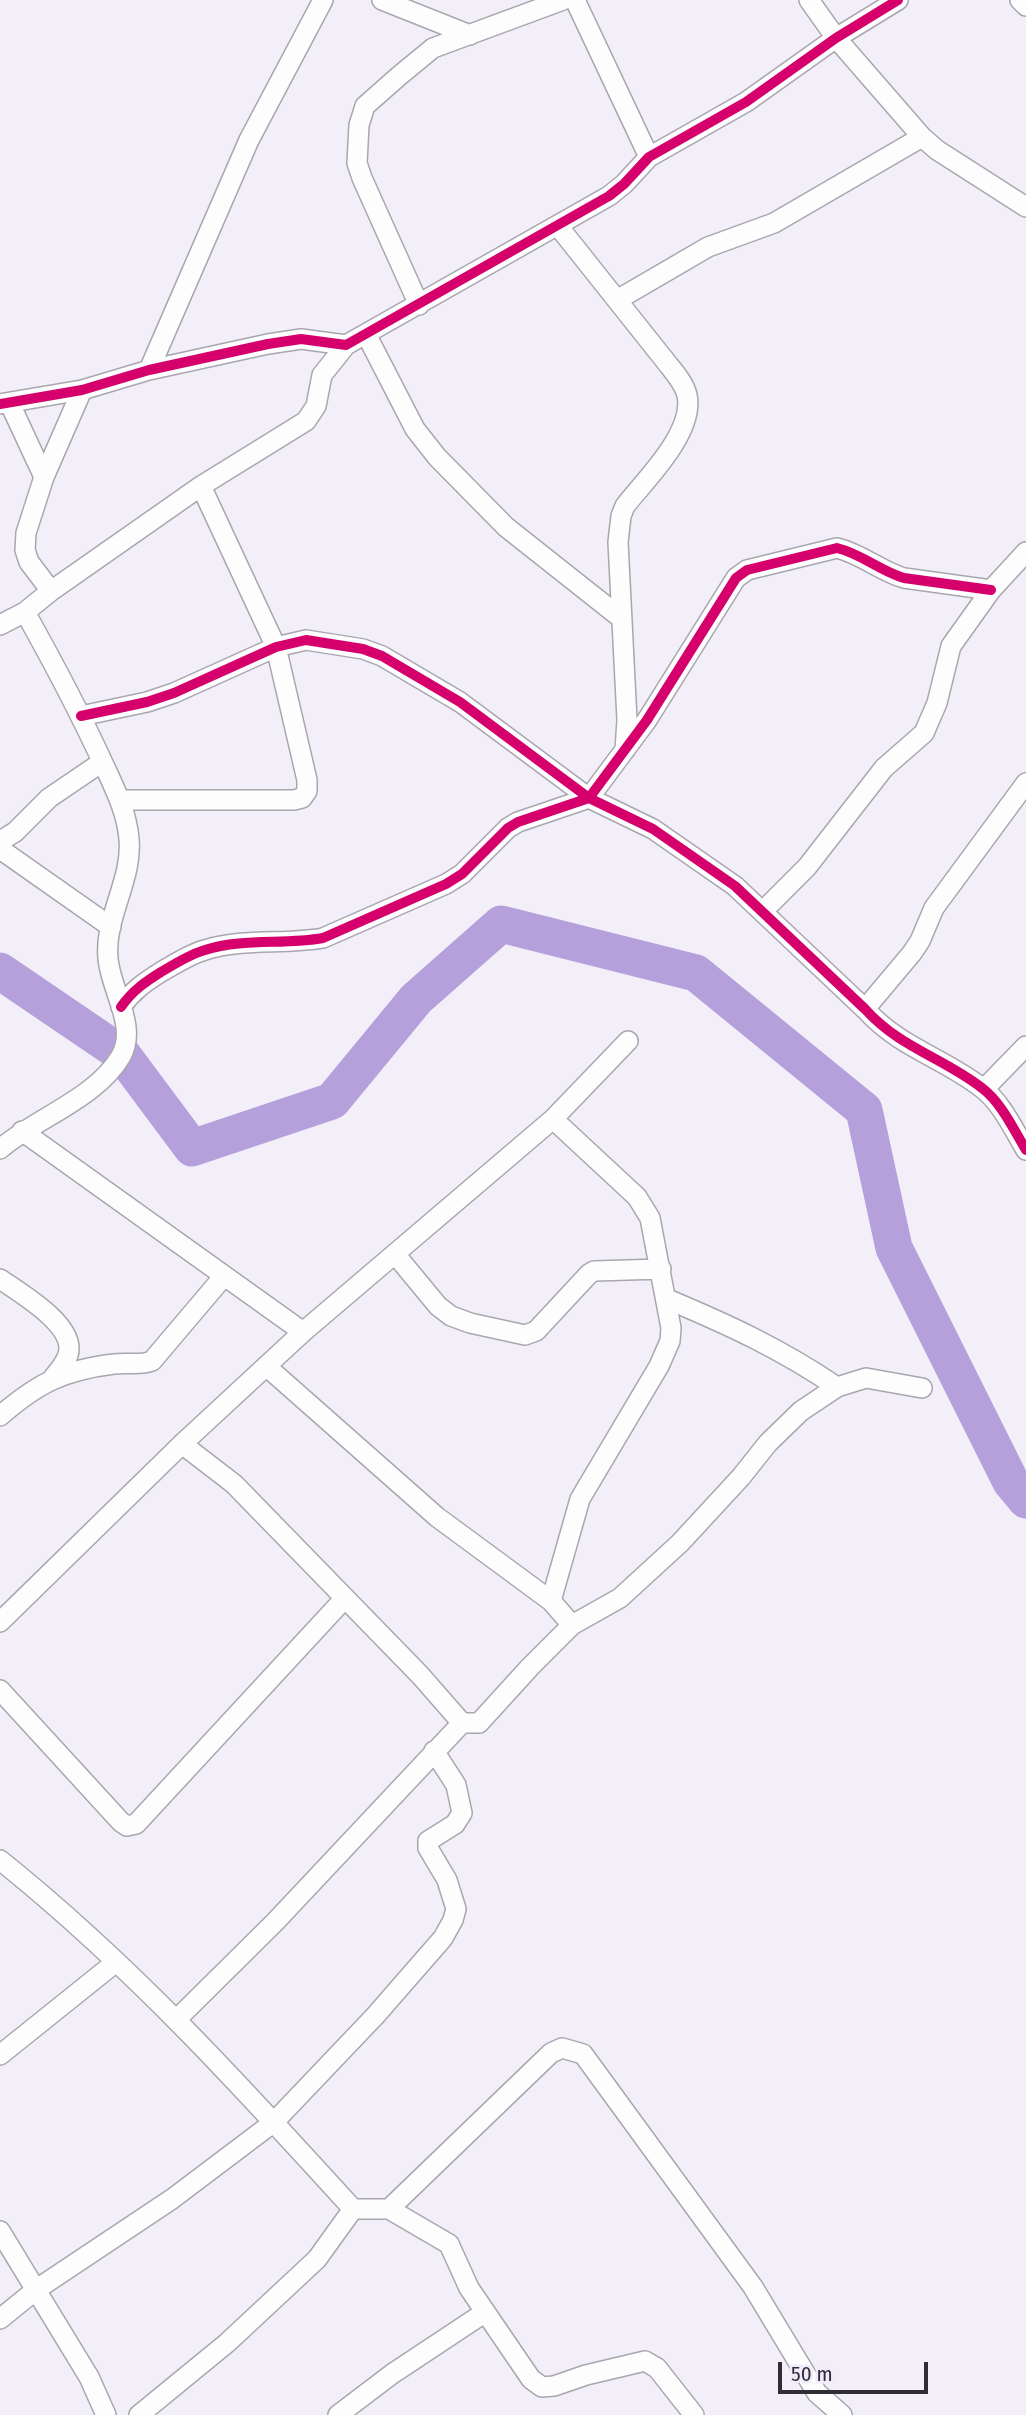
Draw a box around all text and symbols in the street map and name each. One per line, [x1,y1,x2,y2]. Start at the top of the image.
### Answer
scale bar [781,2348,932,2392]
text: 50 m [791,2361,833,2387]

